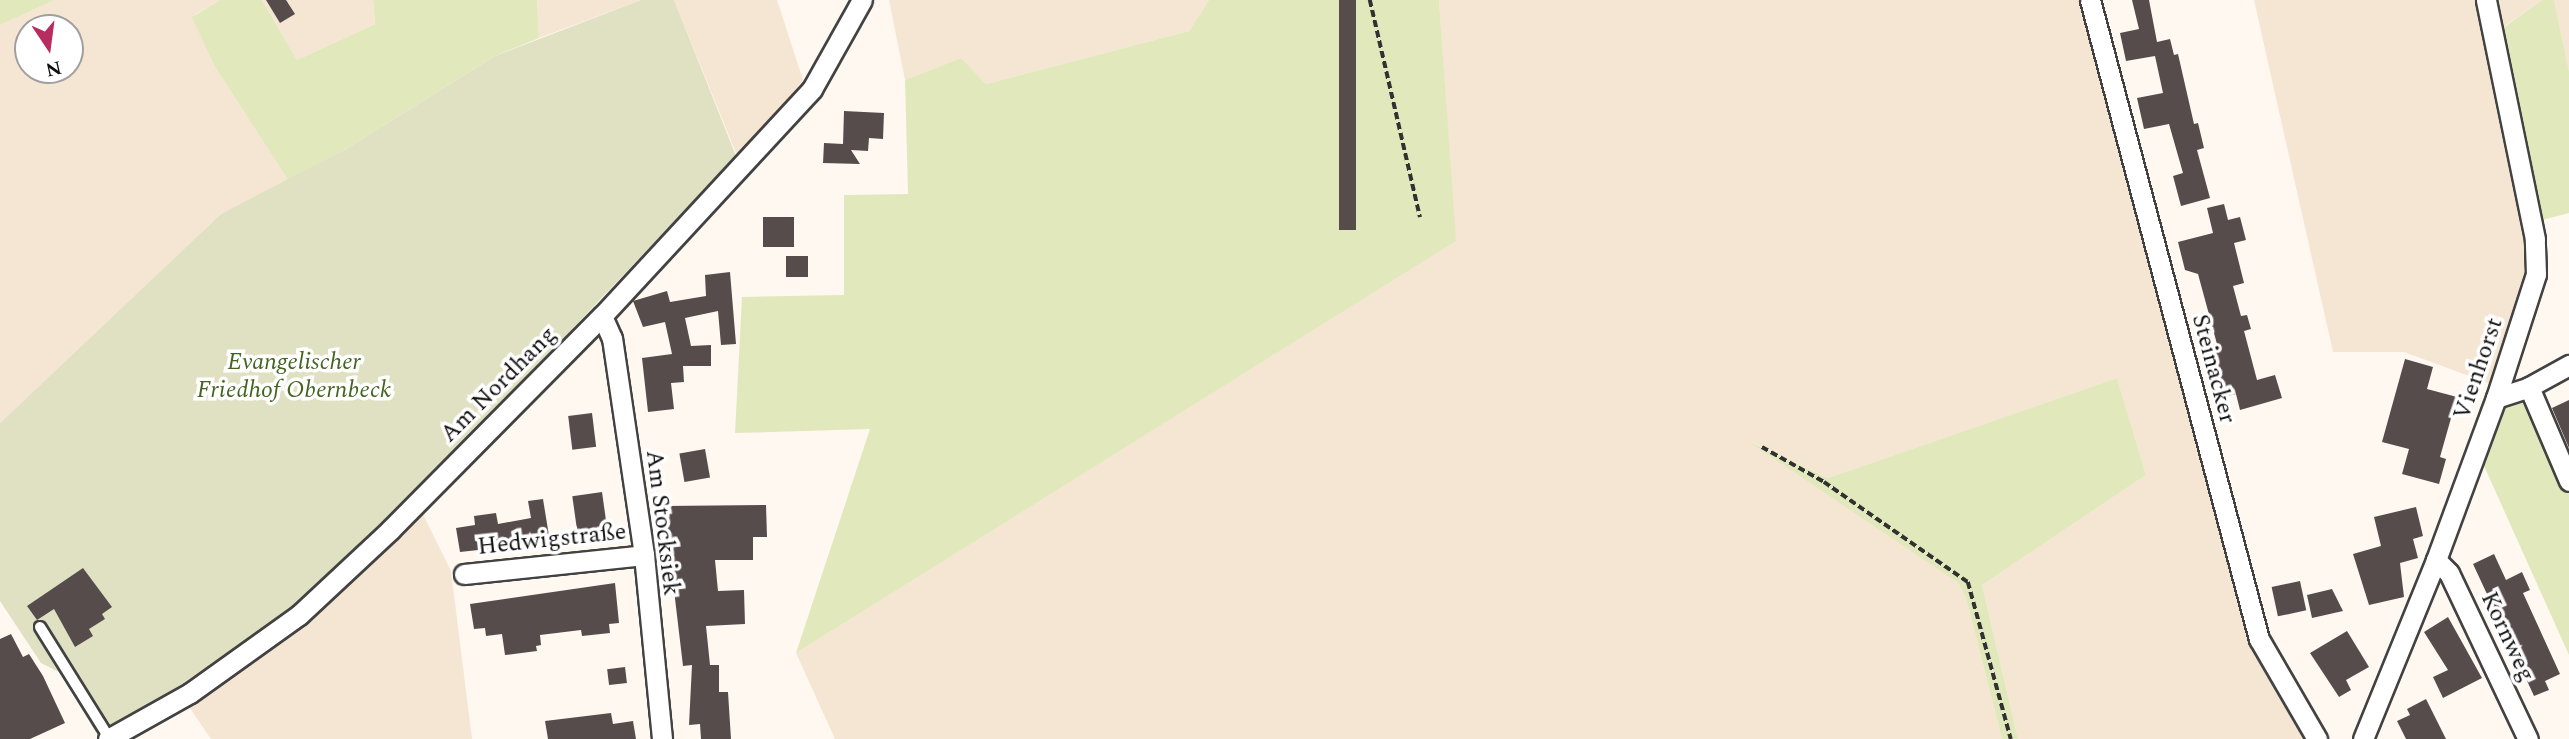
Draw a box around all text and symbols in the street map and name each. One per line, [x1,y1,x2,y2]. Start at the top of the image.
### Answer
north arrow [14,14,84,84]
text: N [43,52,64,84]
street label: Steinacker [2185,311,2241,427]
street label: Vienhorst [2448,314,2510,424]
street label: Am Nordhang [435,321,563,449]
park label: Evangelischer Friedhof Obernbeck [197,349,391,405]
street label: Am Stocksiek [639,449,685,597]
street label: Hedwigstraße [476,518,628,562]
street label: Kornweg [2474,588,2540,686]

